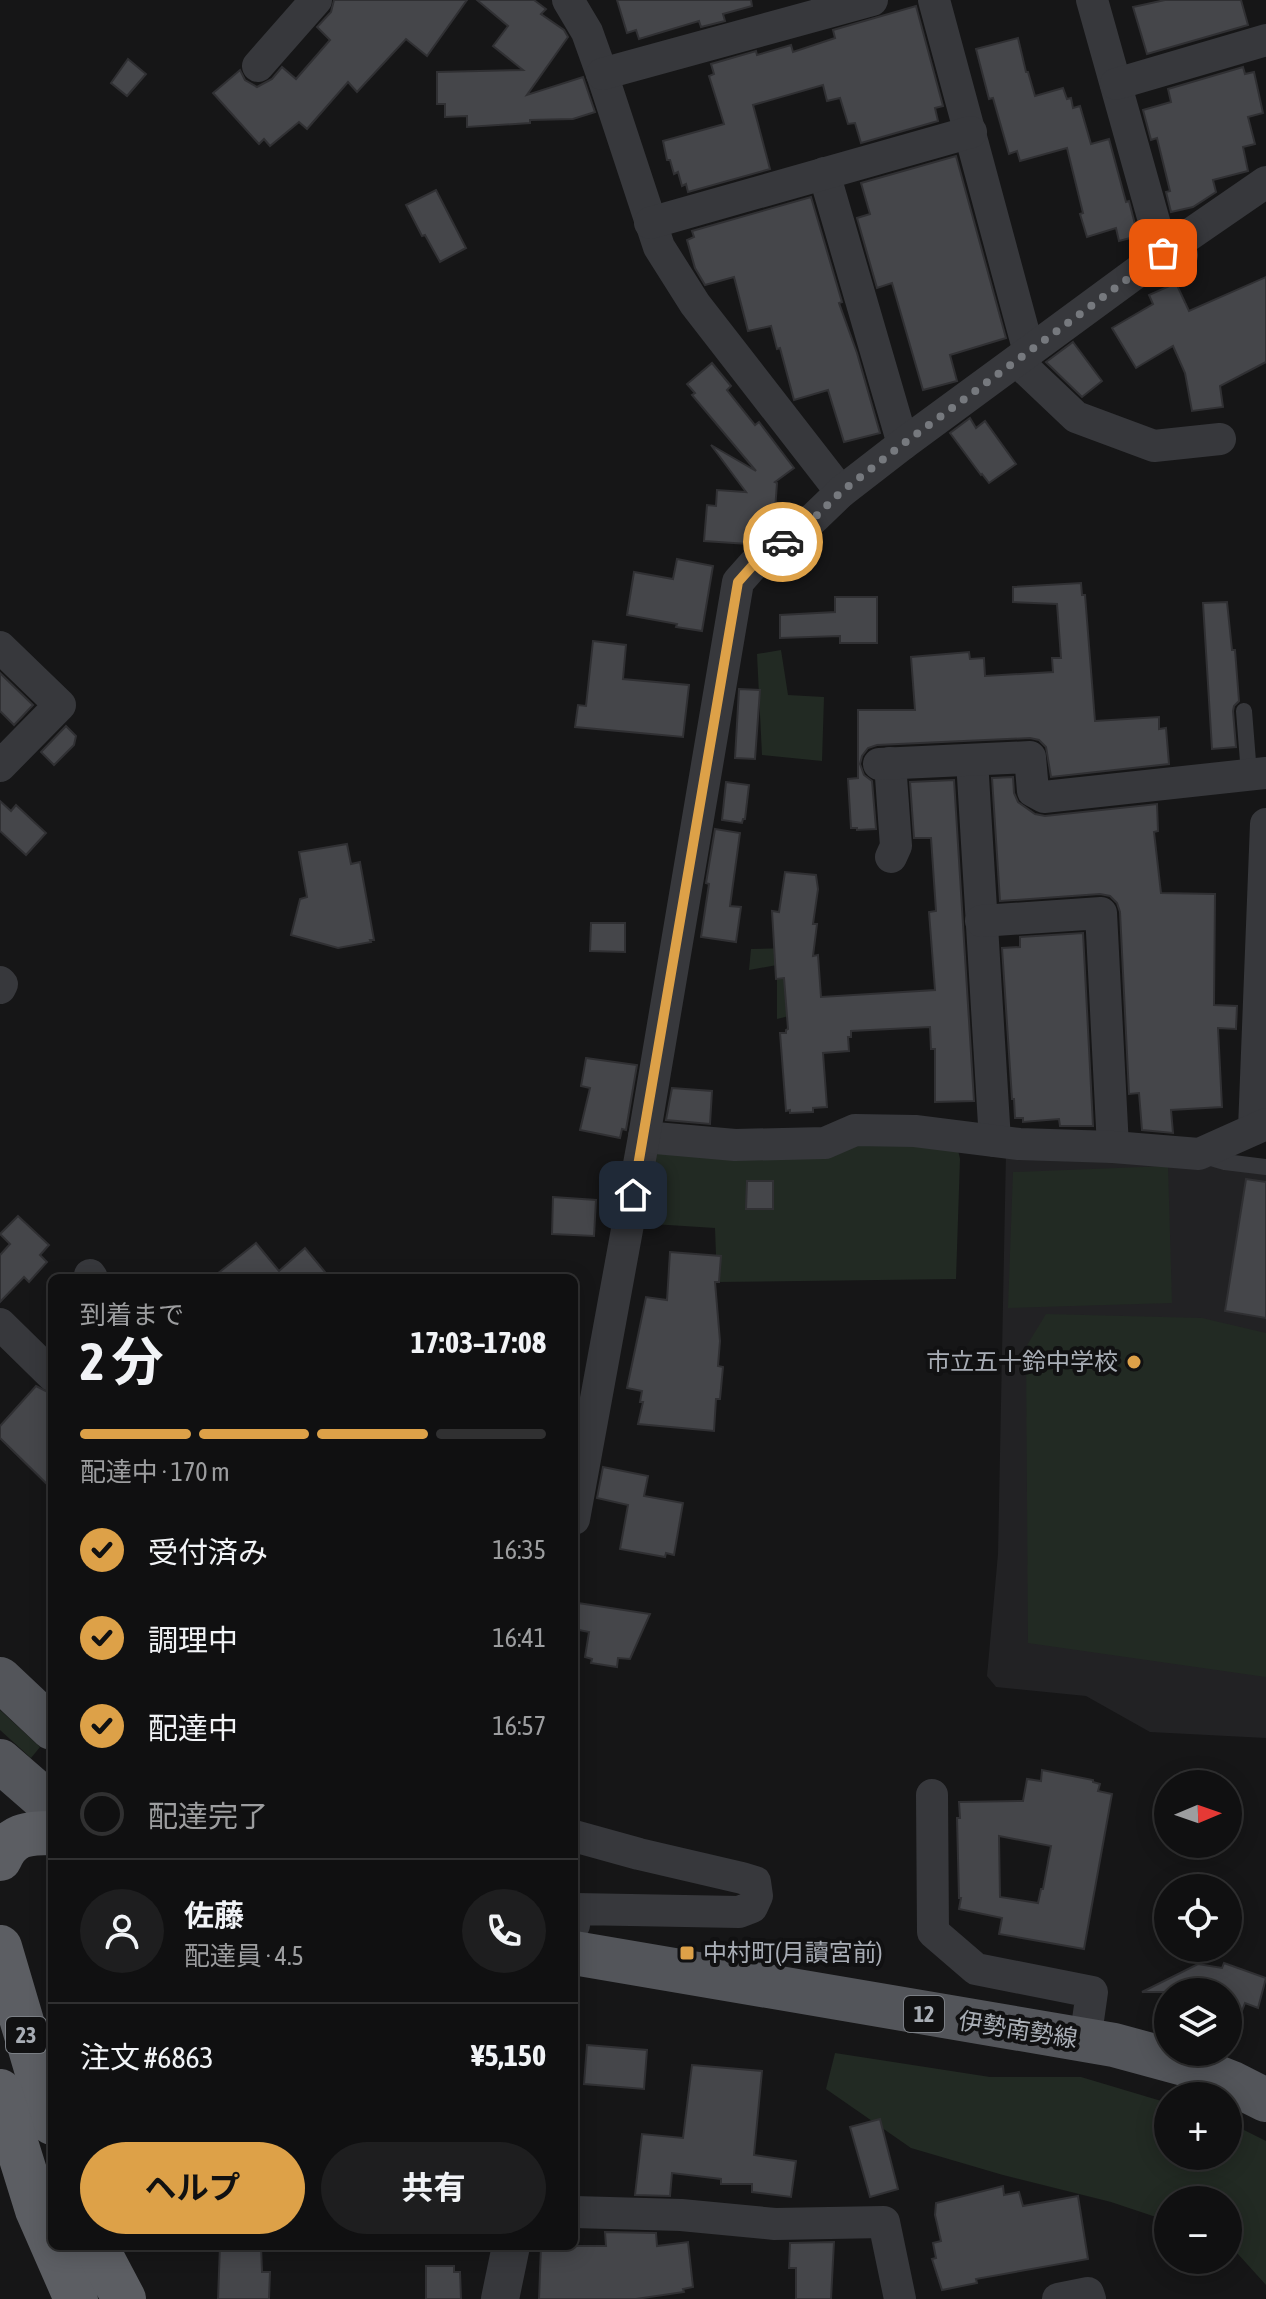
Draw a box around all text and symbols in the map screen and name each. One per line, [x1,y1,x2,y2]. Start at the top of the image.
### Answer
pin [1129,219,1197,287]
icon: bag [1141,231,1185,275]
courier [743,502,823,582]
icon: car [761,520,805,564]
pin [599,1161,667,1229]
icon: home [611,1173,655,1217]
text: 到着まで [80,1300,184,1330]
text: 17:03–17:08 [411,1325,546,1359]
text: 2 分 [80,1331,164,1391]
place label: 市立五十鈴中学校 [926,1348,1118,1375]
marker: 市立五十鈴中学校 [1125,1353,1143,1371]
text: 配達中 · 170 m [80,1457,230,1487]
icon: check [80,1528,124,1572]
text: 受付済み [148,1535,268,1569]
text: 16:35 [492,1535,546,1565]
icon: check [80,1616,124,1660]
text: 調理中 [148,1623,238,1657]
text: 16:41 [492,1623,546,1653]
icon: check [80,1704,124,1748]
text: 配達中 [148,1711,238,1745]
text: 16:57 [492,1711,546,1741]
north arrow [1154,1770,1242,1858]
map controls [1154,1770,1242,2274]
text: 配達完了 [148,1799,268,1833]
button: locate [1154,1874,1242,1962]
button: person [80,1889,164,1973]
button: phone [462,1889,546,1973]
text: 佐藤 [184,1898,244,1932]
place label: 中村町(月讀宮前) [703,1939,883,1966]
text: 配達員 · 4.5 [184,1941,304,1971]
marker: 中村町(月讀宮前) [678,1944,696,1962]
button: layers [1154,1978,1242,2066]
road number: 12 [904,1996,944,2032]
street label: 伊勢南勢線 [957,2007,1079,2052]
road number: 23 [6,2017,46,2053]
text: ¥5,150 [471,2038,546,2072]
text: 注文 #6863 [80,2040,214,2074]
button: + [1154,2082,1242,2170]
button: ヘルプ [80,2142,305,2234]
button: 共有 [321,2142,546,2234]
button: − [1154,2186,1242,2274]

